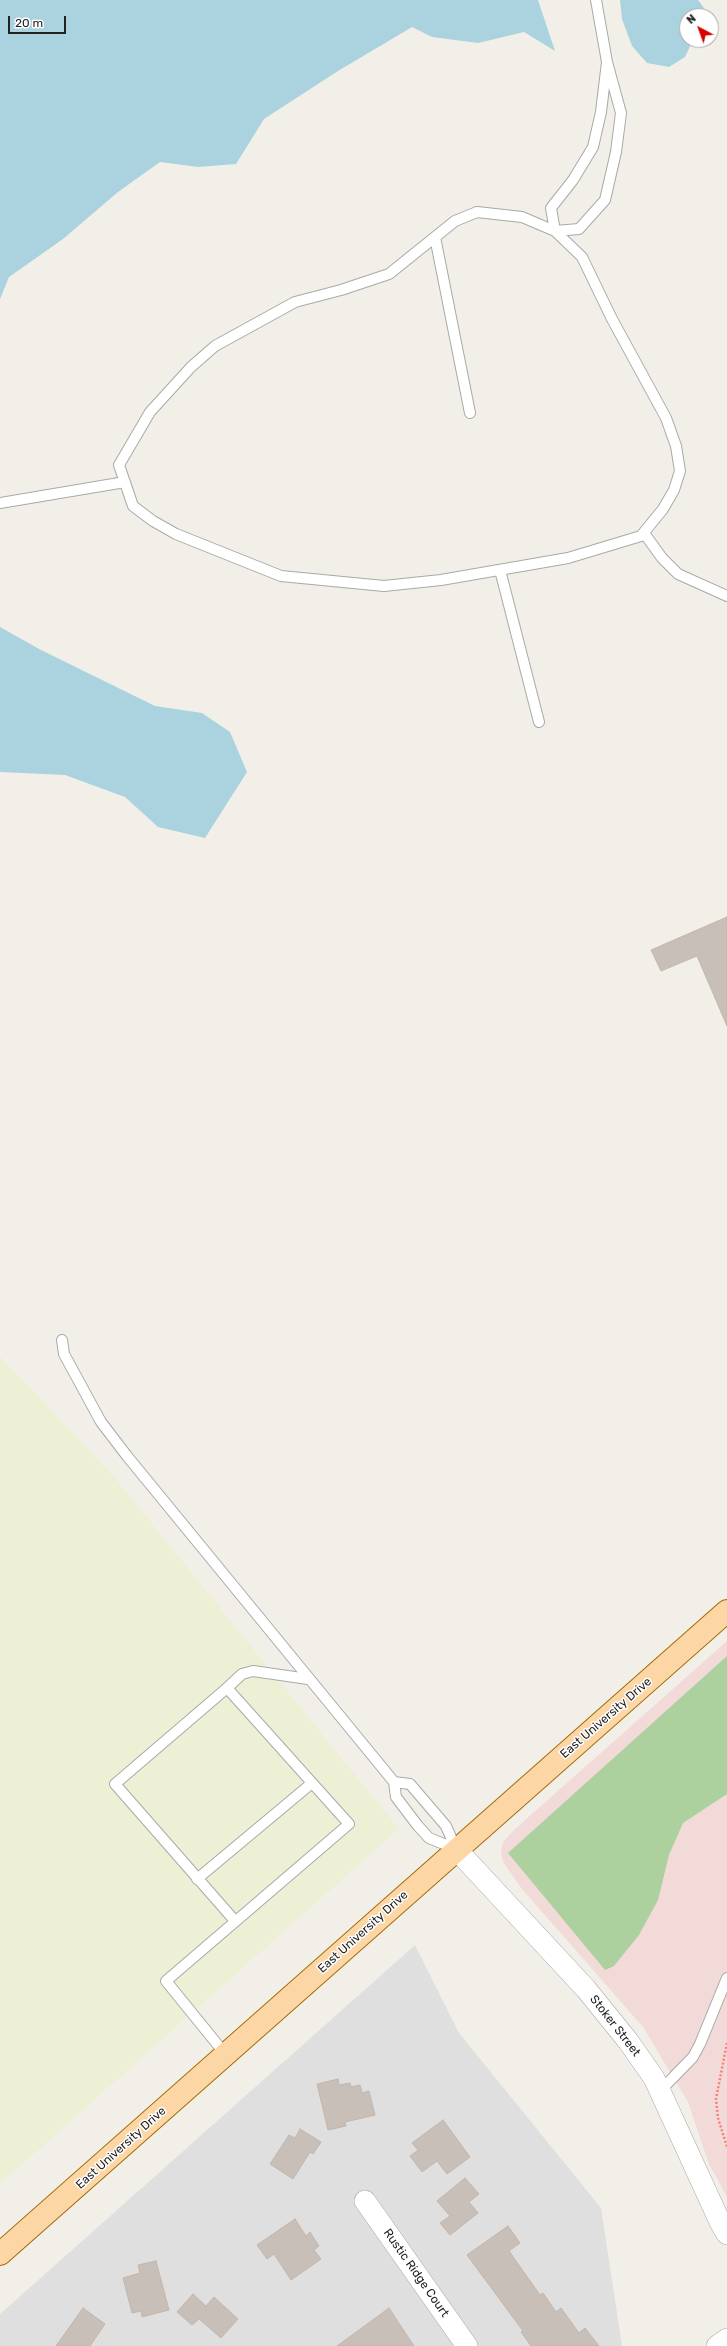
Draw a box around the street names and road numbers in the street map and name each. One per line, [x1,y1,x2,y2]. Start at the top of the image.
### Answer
street label: East University Drive [557,1674,655,1762]
street label: East University Drive [315,1888,411,1976]
street label: Stoker Street [587,1992,643,2060]
street label: East University Drive [73,2104,169,2192]
street label: Rustic Ridge Court [380,2226,452,2320]

